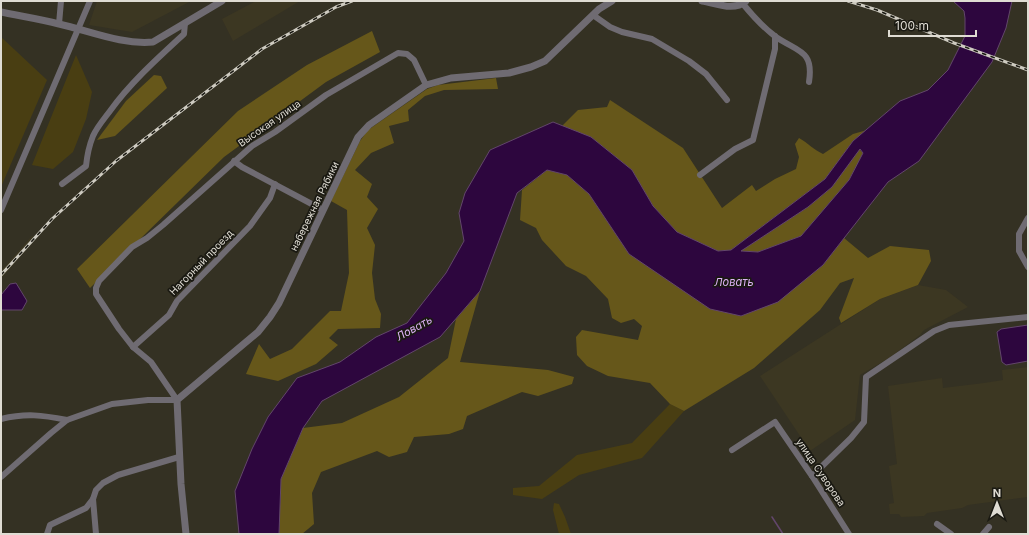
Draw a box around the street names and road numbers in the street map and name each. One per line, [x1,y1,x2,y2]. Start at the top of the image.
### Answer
street label: Высокая улица [235,97,303,149]
street label: набережная Рябики [287,159,341,253]
street label: Нагорный проезд [167,227,235,297]
street label: улица Суворова [794,436,848,508]

